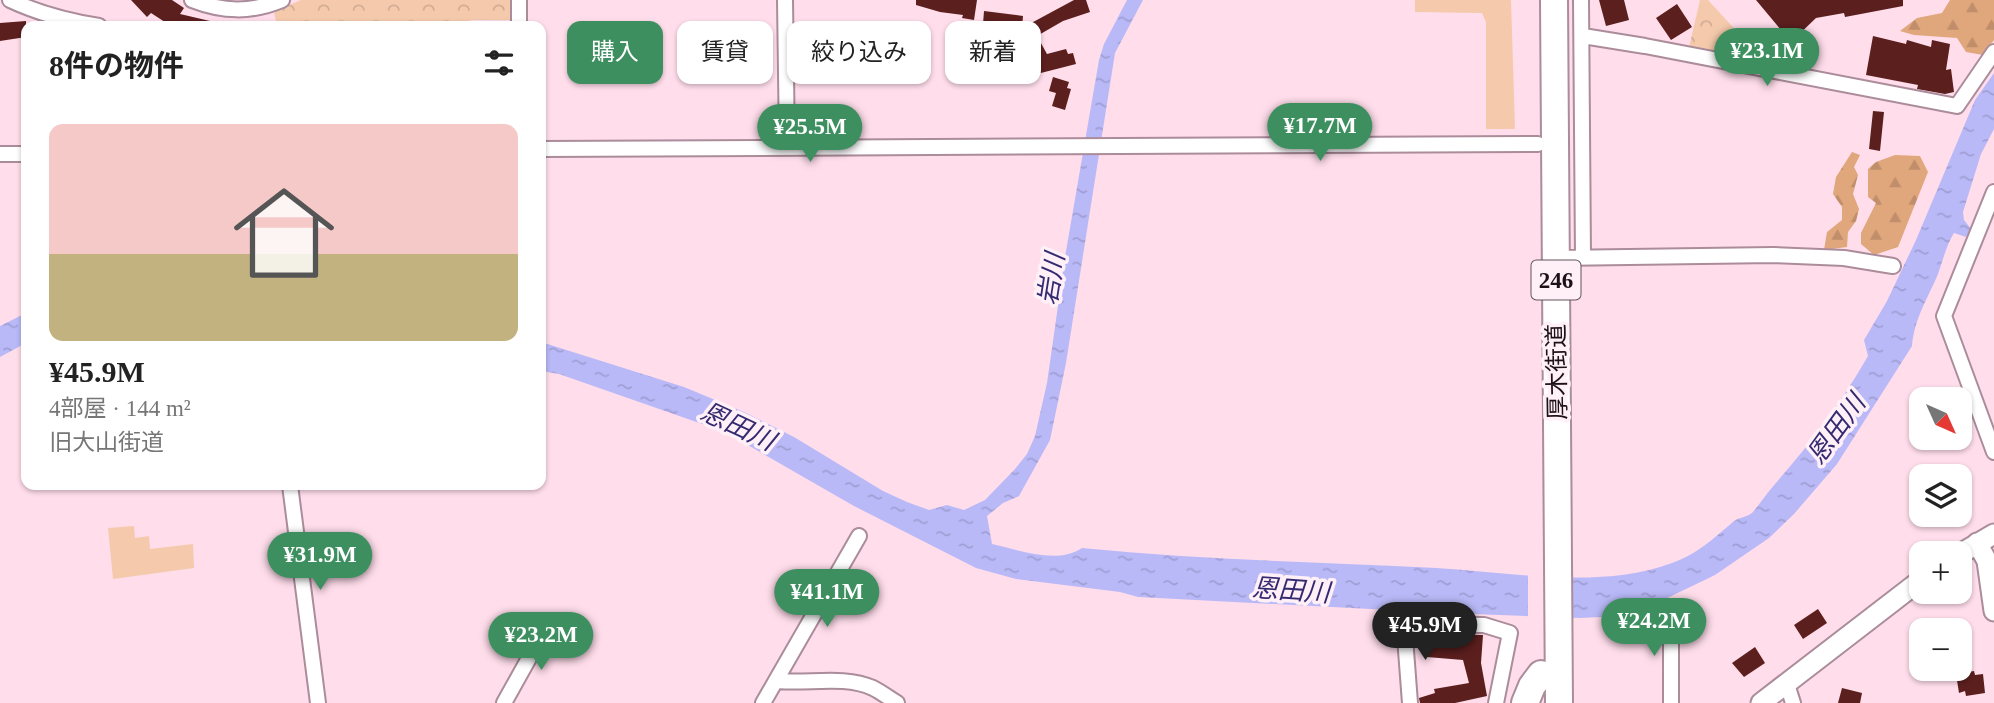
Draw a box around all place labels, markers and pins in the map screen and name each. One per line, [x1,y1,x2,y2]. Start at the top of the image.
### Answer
pin: ¥23.1M [1710,28,1824,88]
pin: ¥25.5M [753,104,867,164]
pin: ¥17.7M [1263,104,1377,163]
pin: ¥31.9M [263,532,377,592]
pin: ¥41.1M [770,570,884,629]
pin: ¥24.2M [1597,598,1711,658]
pin: ¥45.9M [1368,602,1482,662]
pin: ¥23.2M [484,612,598,672]

